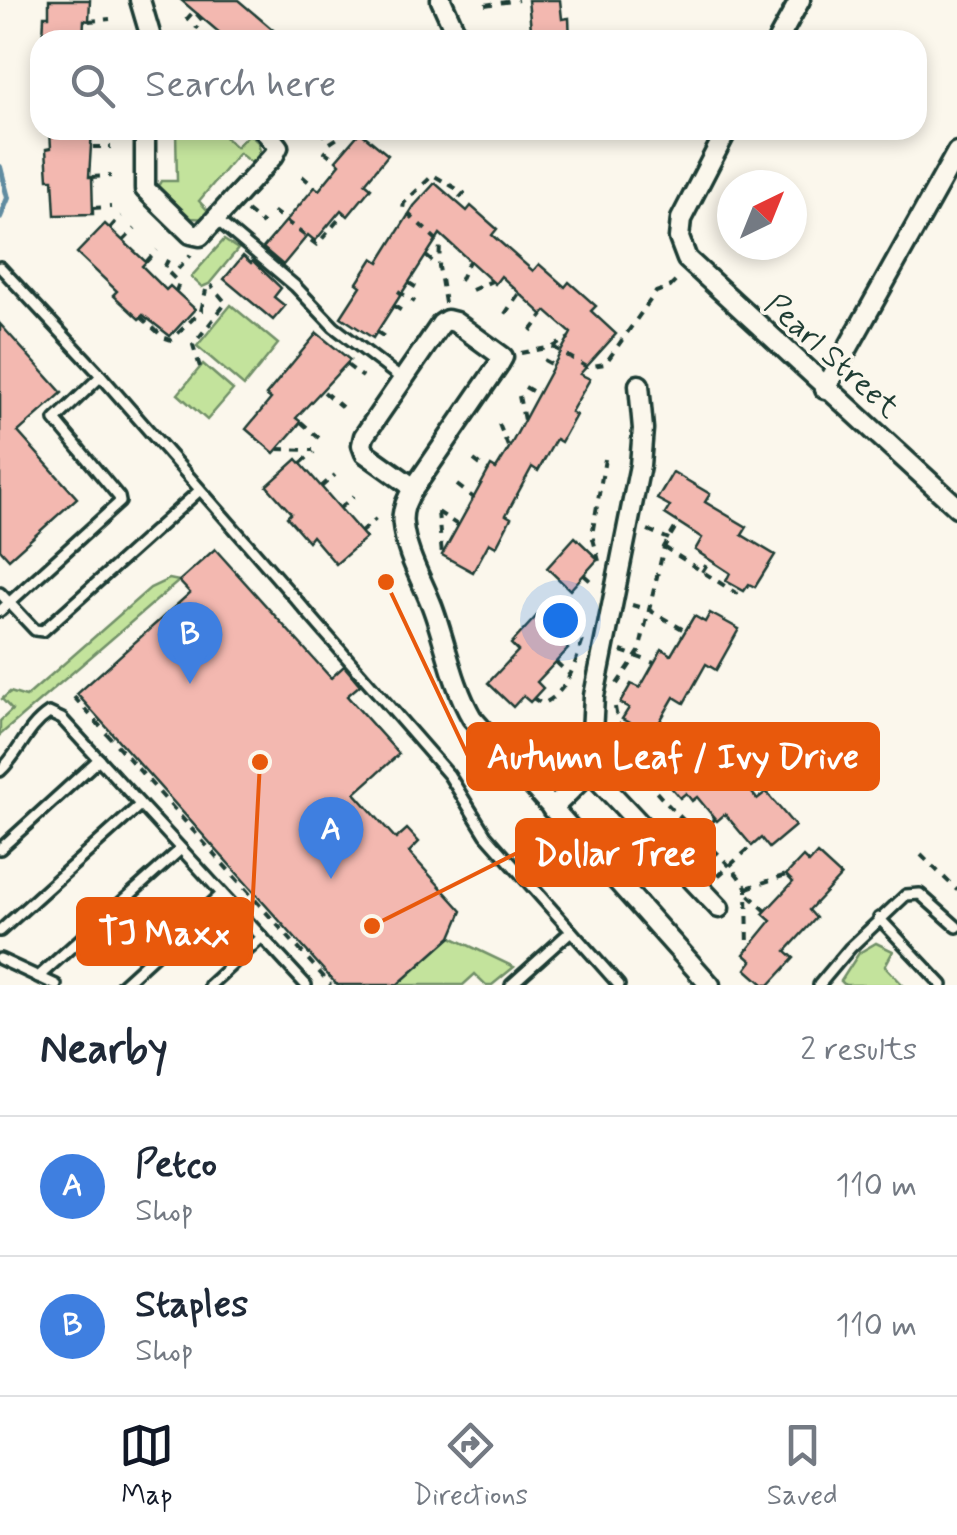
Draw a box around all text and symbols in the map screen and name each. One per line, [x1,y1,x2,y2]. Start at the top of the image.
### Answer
search box [30,30,927,140]
icon: search [65,58,120,113]
text: Search here [145,61,336,110]
north arrow [717,170,807,260]
street label: Pearl Street [755,285,908,428]
your location [535,595,586,646]
pin: B [158,602,222,684]
callout: Autumn Leaf / Ivy Drive [468,724,878,789]
text: Autumn Leaf / Ivy Drive [487,735,859,781]
pin: A [298,796,364,879]
callout: Dollar Tree [517,820,714,885]
text: Dollar Tree [534,832,696,878]
callout: TJ Maxx [78,899,251,964]
text: TJ Maxx [98,911,230,957]
text: Nearby [40,1023,168,1078]
text: 2 results [800,1029,917,1071]
text: Petco [135,1141,217,1190]
text: A [62,1165,83,1207]
text: 110 m [836,1165,917,1207]
text: Shop [135,1190,194,1232]
text: Staples [135,1281,248,1330]
text: B [62,1305,83,1347]
text: 110 m [836,1305,917,1347]
text: Shop [135,1330,194,1372]
tab: Map [119,1418,174,1515]
tab: Directions [413,1418,528,1515]
tab: Saved [767,1418,838,1515]

